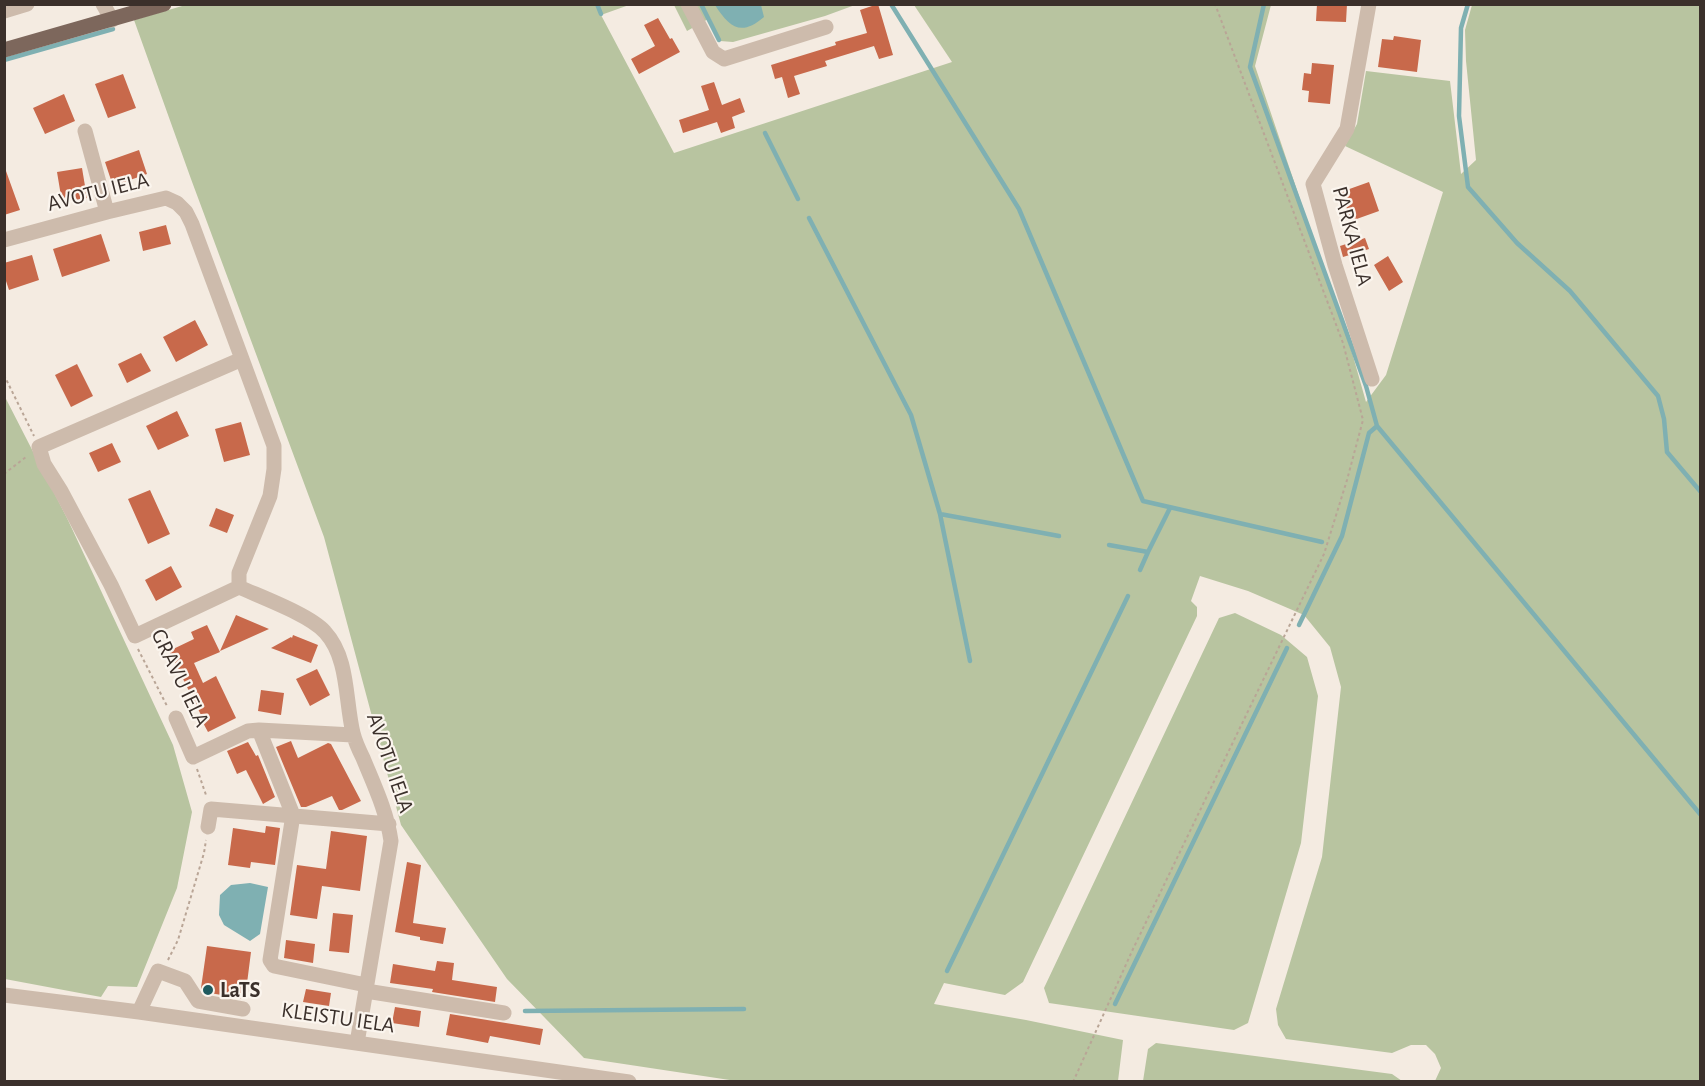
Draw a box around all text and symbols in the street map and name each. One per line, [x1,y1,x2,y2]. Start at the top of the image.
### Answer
street label: AVOTU IELA [44,167,152,217]
street label: PARKA IELA [1326,183,1378,289]
street label: GRAVU IELA [145,625,215,731]
street label: AVOTU IELA [361,710,419,816]
place label: LaTS [220,977,260,1003]
marker: LaTS [201,983,215,997]
street label: KLEISTU IELA [280,997,396,1039]

